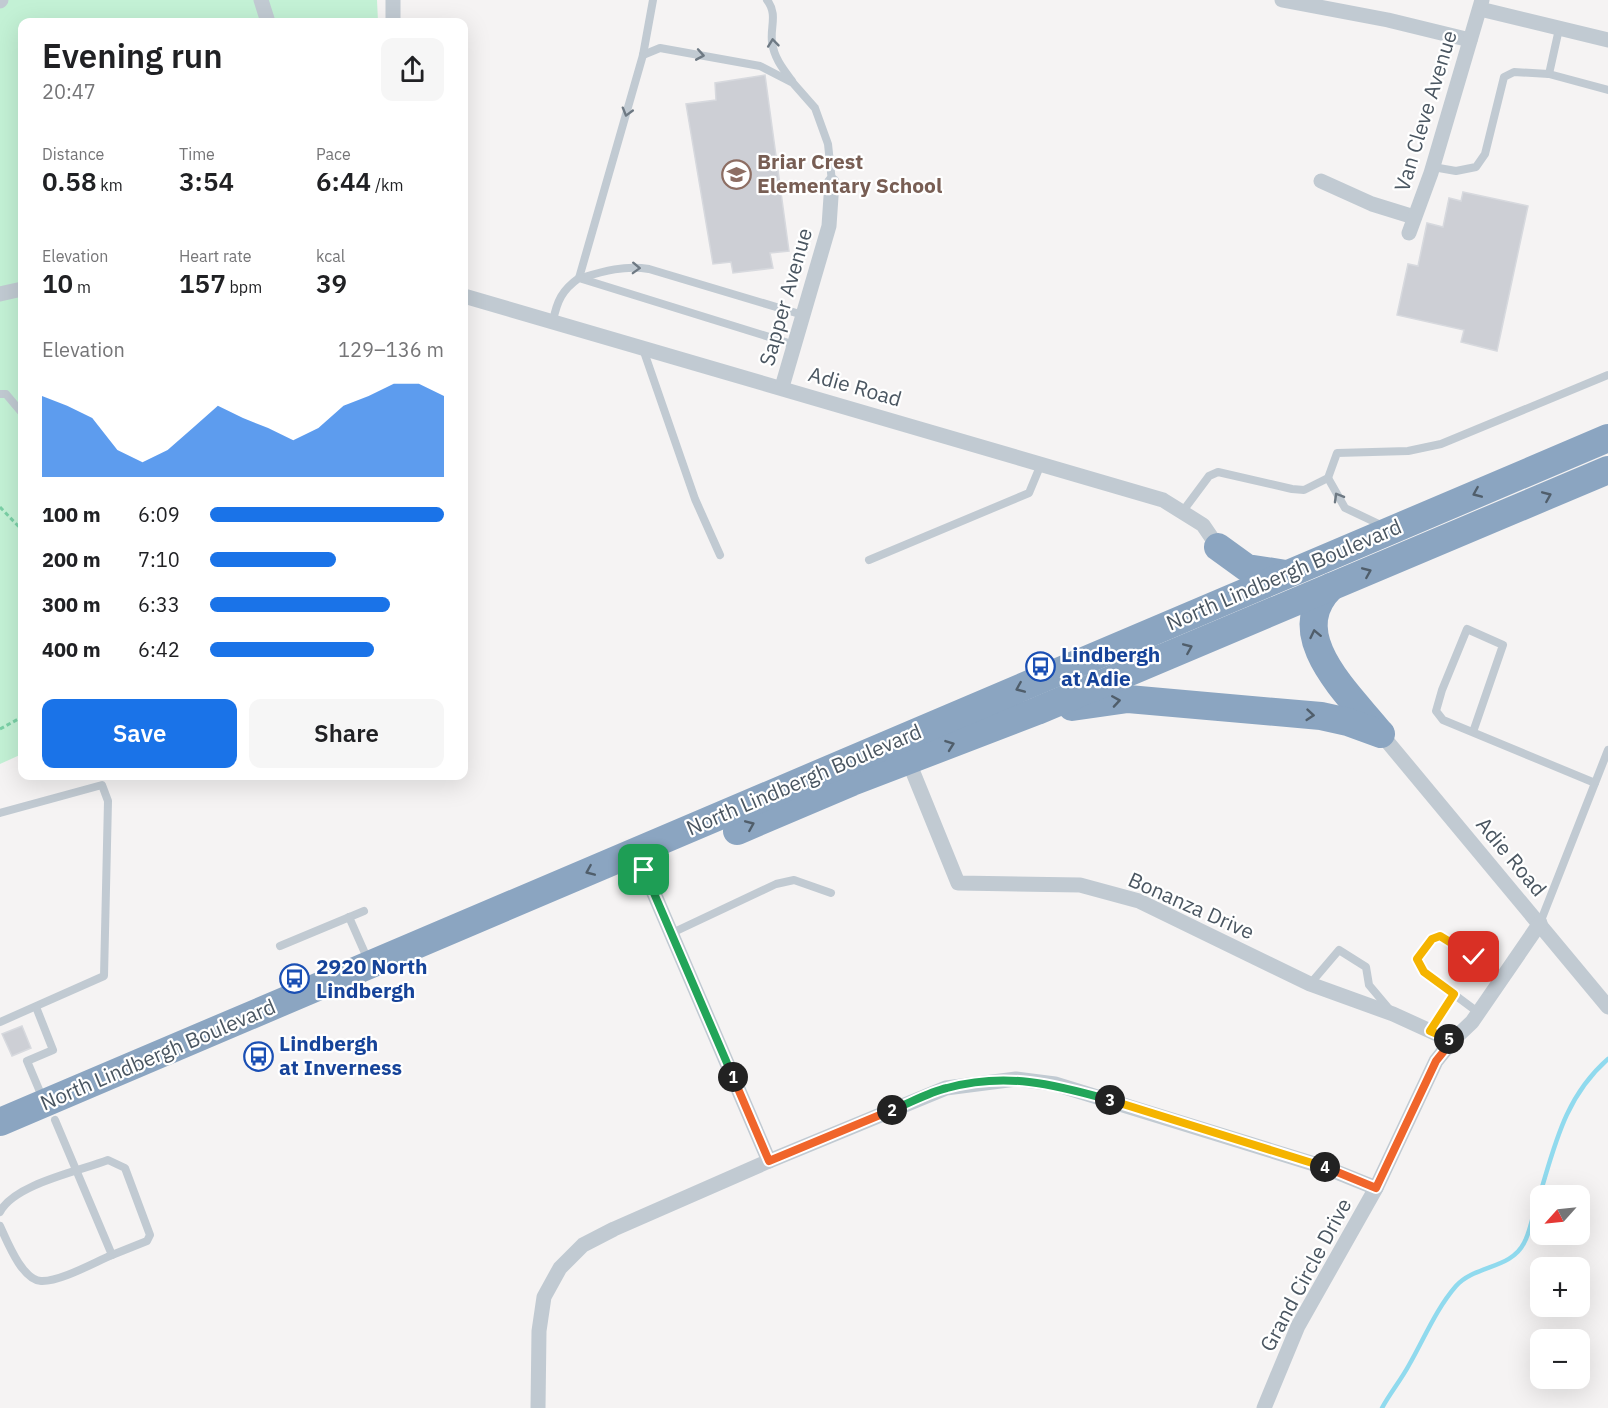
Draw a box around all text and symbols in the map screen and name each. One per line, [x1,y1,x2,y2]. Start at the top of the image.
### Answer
street label: Van Cleve Avenue [1387,27,1463,195]
text: Evening run [42,34,223,77]
button: share [381,38,444,101]
one-way arrow [767,38,780,48]
one-way arrow [694,48,704,61]
text: 20:47 [42,78,96,105]
one-way arrow [622,106,634,116]
text: Distance [42,144,104,164]
text: Time [179,144,215,164]
text: Pace [316,144,351,164]
place label: Briar Crest Elementary School [757,147,942,199]
school or university icon: Briar Crest Elementary School [720,158,752,190]
text: 0.58 [42,164,97,198]
text: 3:54 [179,164,234,198]
text: 6:44 [316,164,371,198]
text: km [97,175,123,195]
text: /km [371,175,403,195]
street label: Sapper Avenue [752,225,818,369]
text: Elevation [42,246,108,266]
text: Heart rate [179,246,252,266]
text: kcal [316,246,345,266]
one-way arrow [632,261,641,274]
text: 10 [42,266,73,300]
text: 157 [179,266,226,300]
text: 39 [316,266,347,300]
text: m [73,277,91,297]
text: bpm [226,277,262,297]
text: Elevation [42,336,125,363]
text: 129–136 m [338,336,444,363]
street label: Adie Road [805,359,905,413]
one-way arrow [1472,486,1483,498]
one-way arrow [1541,491,1552,503]
one-way arrow [1334,493,1345,503]
text: 100 m [42,501,101,528]
text: 6:09 [138,501,180,528]
street label: North Lindbergh Boulevard [1162,512,1406,636]
text: 200 m [42,546,101,573]
text: 7:10 [138,546,180,573]
one-way arrow [1361,567,1372,579]
text: 300 m [42,591,101,618]
text: 6:33 [138,591,180,618]
one-way arrow [1309,630,1322,640]
text: 400 m [42,636,101,663]
text: 6:42 [138,636,180,663]
place label: Lindbergh at Adie [1061,640,1160,692]
one-way arrow [1182,643,1193,655]
bus stop icon: Lindbergh at Adie [1024,651,1056,683]
one-way arrow [1015,681,1026,693]
one-way arrow [1112,696,1121,708]
button: Save [42,699,237,768]
button: Share [249,699,444,768]
one-way arrow [1306,708,1315,721]
street label: North Lindbergh Boulevard [682,717,926,841]
one-way arrow [944,739,955,752]
street label: Adie Road [1470,811,1553,902]
one-way arrow [744,820,755,832]
pin [618,844,669,895]
icon: arrive [627,853,660,886]
one-way arrow [585,864,596,876]
street label: Bonanza Drive [1124,865,1259,945]
pin [1448,931,1499,982]
icon: check [1457,940,1490,973]
place label: 2920 North Lindbergh [316,952,428,1004]
bus stop icon: 2920 North Lindbergh [279,963,311,995]
street label: North Lindbergh Boulevard [36,992,280,1116]
pin: 5 [1434,1024,1464,1054]
place label: Lindbergh at Inverness [279,1029,402,1081]
text: 5 [1444,1029,1454,1049]
bus stop icon: Lindbergh at Inverness [242,1040,274,1072]
pin: 1 [718,1062,748,1092]
text: 1 [728,1067,738,1087]
pin: 3 [1095,1085,1125,1115]
text: 3 [1105,1090,1115,1110]
pin: 2 [877,1095,907,1125]
text: 2 [887,1100,897,1120]
pin: 4 [1310,1152,1340,1182]
text: 4 [1320,1157,1330,1177]
north arrow [1530,1185,1590,1245]
map controls [1530,1185,1590,1389]
street label: Grand Circle Drive [1253,1193,1357,1356]
button: + [1530,1257,1590,1317]
button: − [1530,1329,1590,1389]

